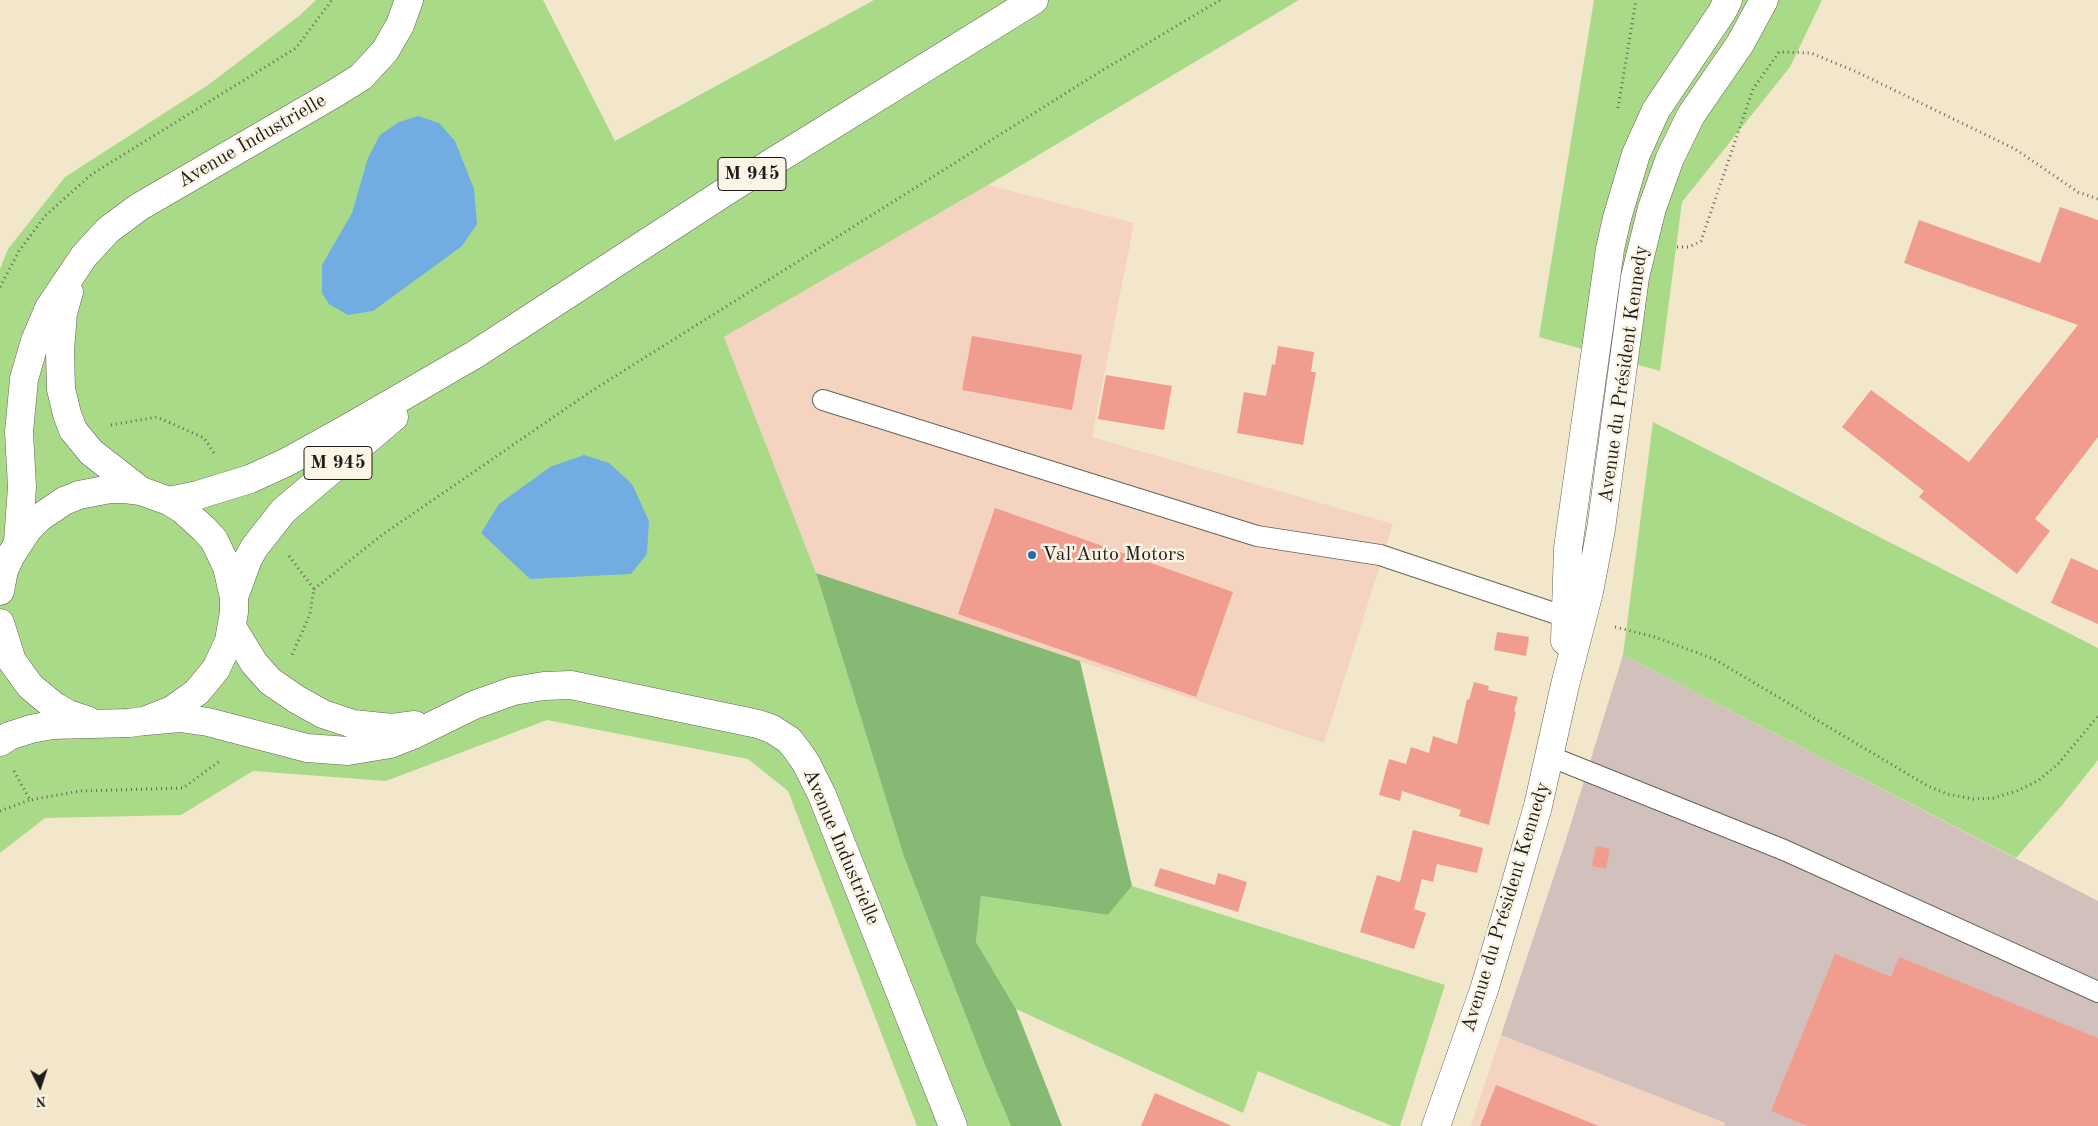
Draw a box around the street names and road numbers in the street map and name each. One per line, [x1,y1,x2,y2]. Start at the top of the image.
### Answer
street label: Avenue Industrielle [174,89,330,193]
road number: M 945 [718,157,786,190]
street label: Avenue du Président Kennedy [1594,244,1654,504]
road number: M 945 [304,446,372,479]
street label: Avenue Industrielle [797,765,885,929]
street label: Avenue du Président Kennedy [1456,779,1556,1035]

